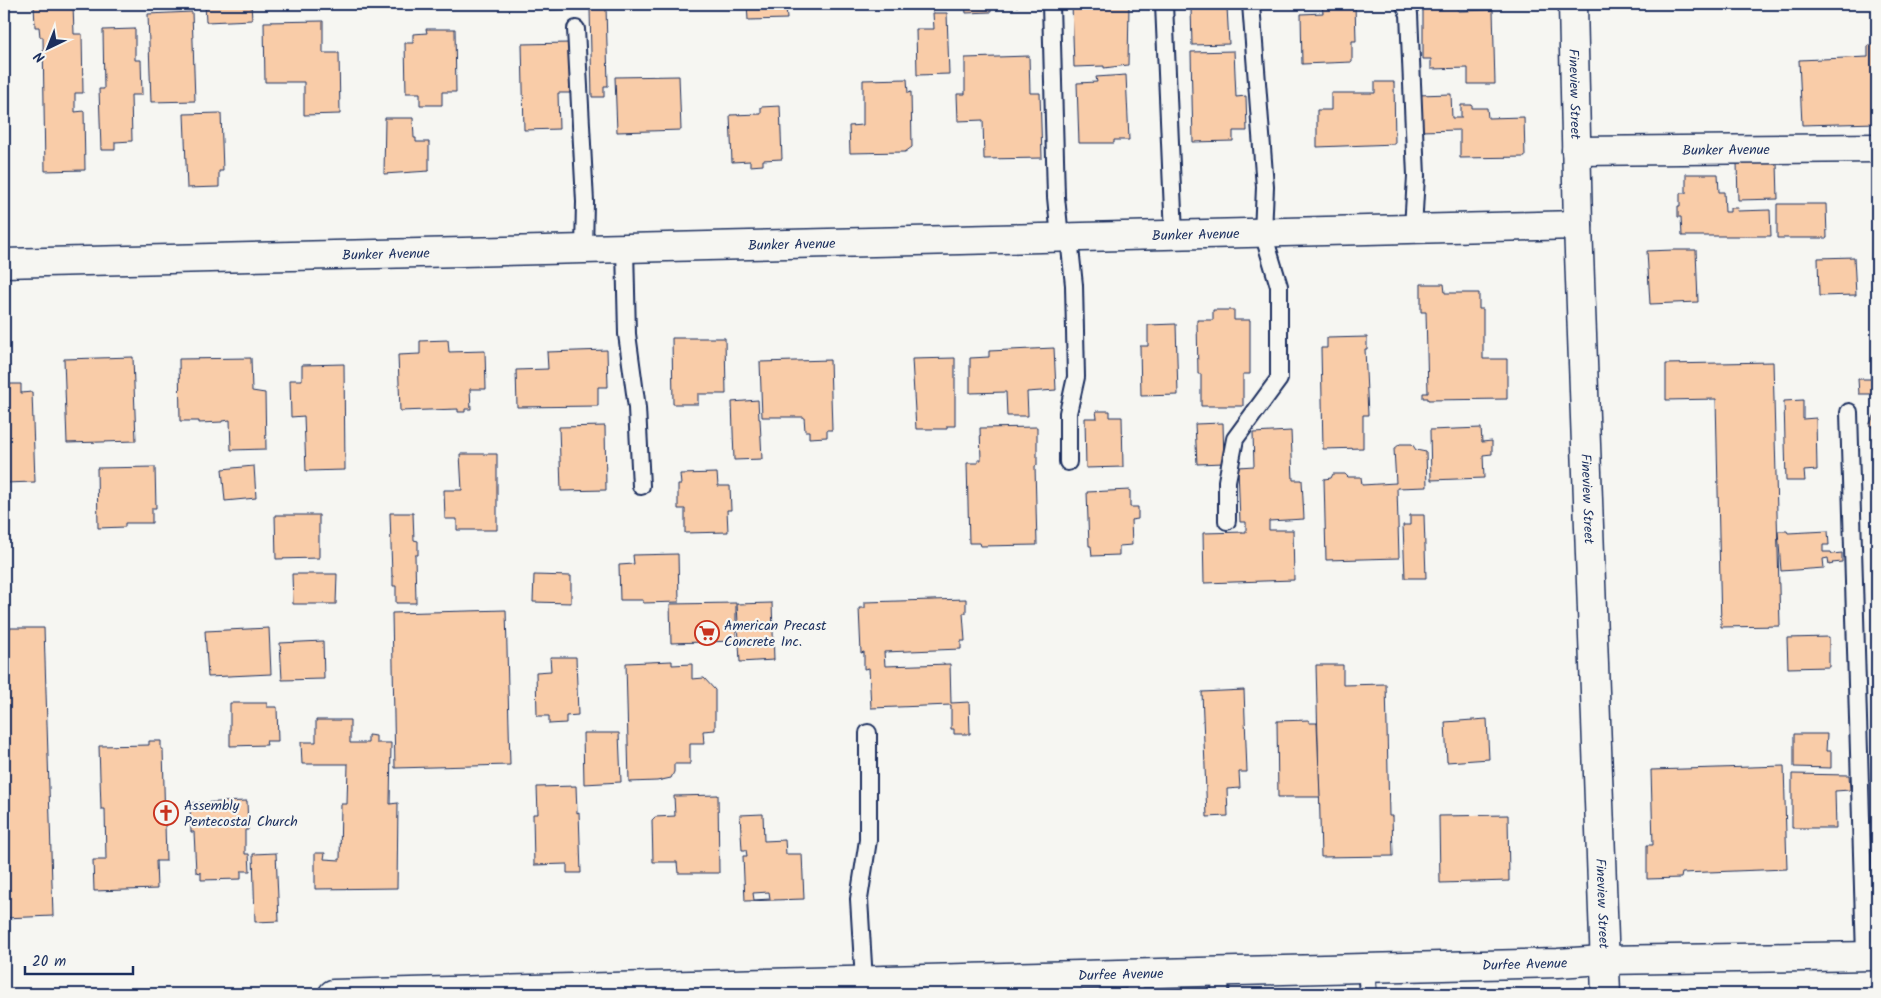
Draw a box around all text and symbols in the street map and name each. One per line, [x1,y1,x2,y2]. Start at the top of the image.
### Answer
north arrow [22,22,72,72]
text: N [29,46,51,68]
street label: Fineview Street [1562,48,1586,140]
street label: Bunker Avenue [1682,139,1771,162]
street label: Bunker Avenue [1152,223,1240,247]
street label: Bunker Avenue [748,233,837,257]
street label: Bunker Avenue [342,243,431,267]
street label: Fineview Street [1574,453,1600,545]
place label: American Precast Concrete Inc. [724,615,827,653]
supermarket icon: American Precast Concrete Inc. [694,620,720,646]
place label: Assembly Pentecostal Church [184,795,298,833]
church icon: Assembly Pentecostal Church [153,800,179,826]
street label: Fineview Street [1589,858,1614,950]
scale bar [25,943,132,975]
text: 20 m [32,950,66,974]
street label: Durfee Avenue [1482,952,1569,977]
street label: Durfee Avenue [1078,963,1164,987]

